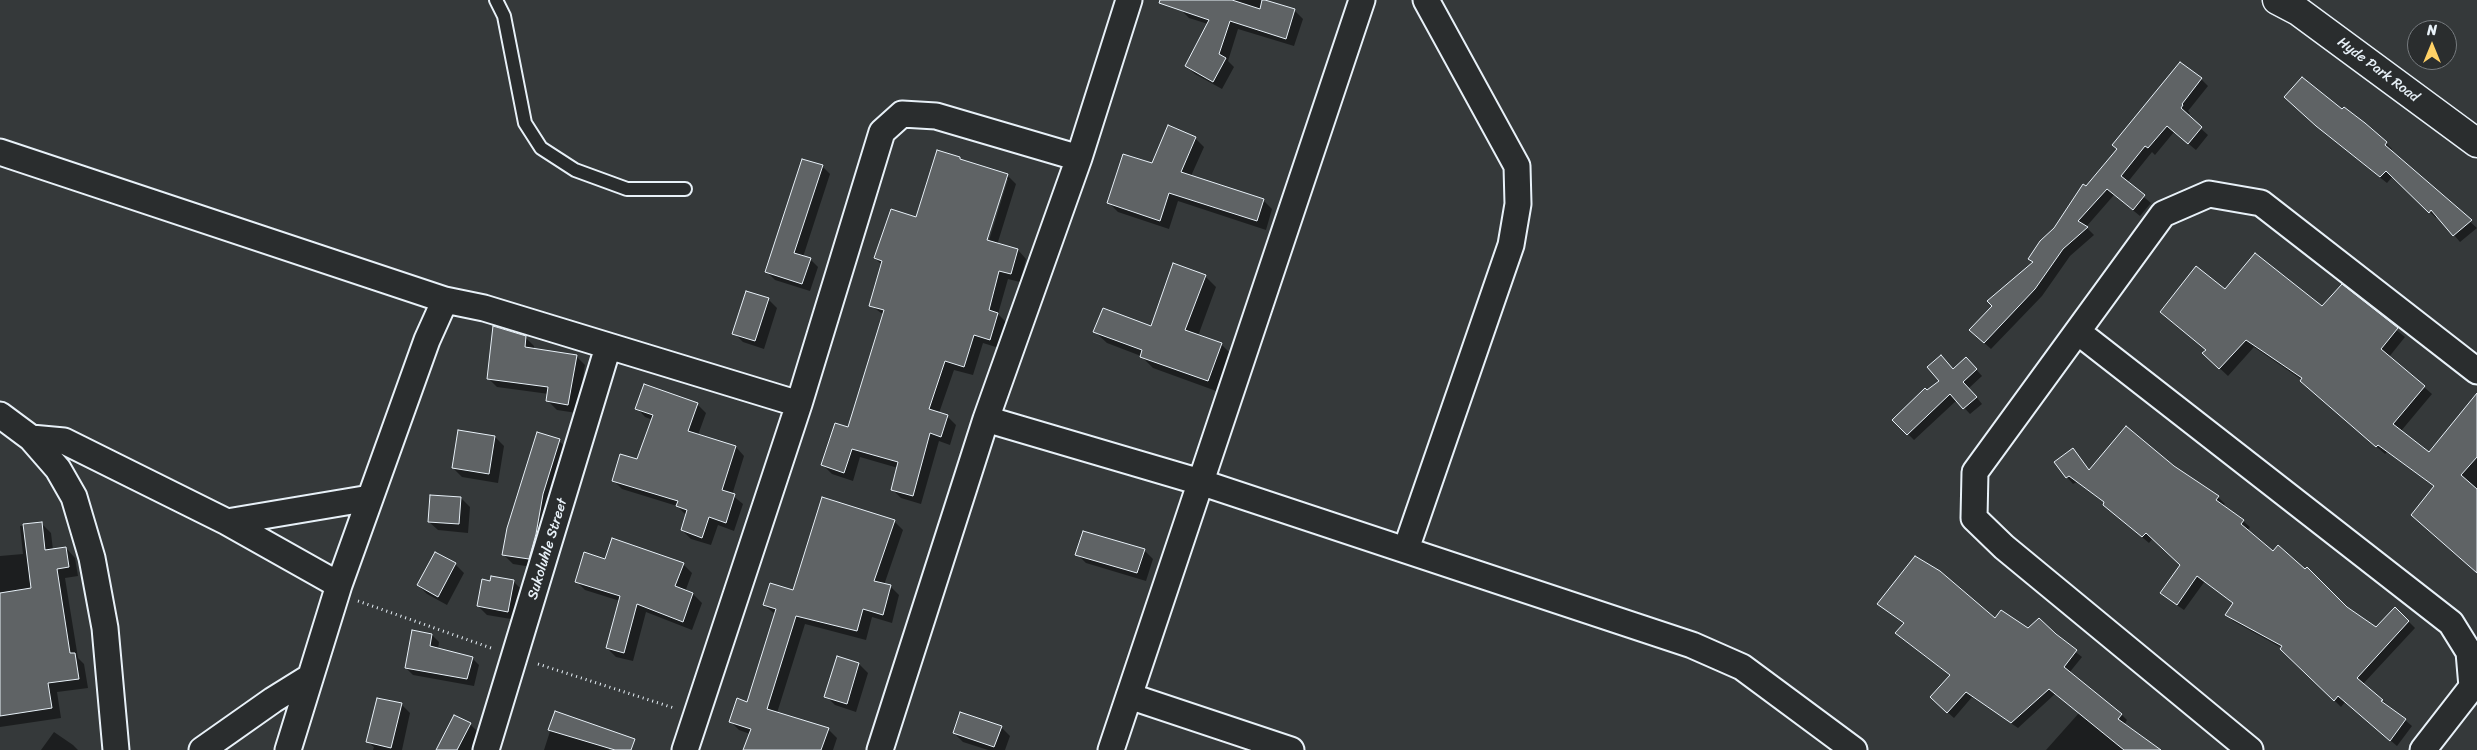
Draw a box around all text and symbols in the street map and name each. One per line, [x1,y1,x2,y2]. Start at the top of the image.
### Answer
text: N [2427,18,2437,43]
north arrow [2407,20,2457,70]
street label: Hyde Park Road [2334,34,2422,106]
street label: Sukoluhle Street [525,496,571,602]

